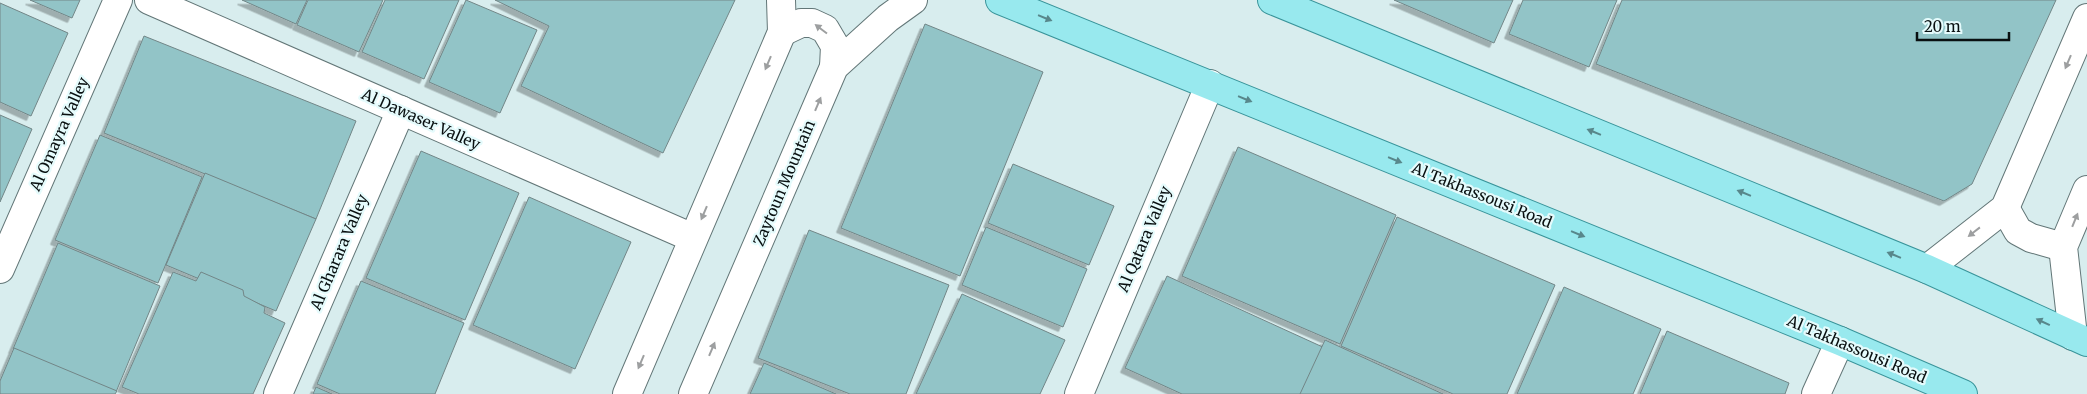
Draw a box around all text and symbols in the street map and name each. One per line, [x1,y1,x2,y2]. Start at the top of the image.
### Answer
scale bar [1917,10,2010,42]
one-way arrow [1038,14,1053,22]
text: 20 m [1924,17,1961,36]
one-way arrow [815,24,828,34]
one-way arrow [2063,55,2071,69]
one-way arrow [764,56,772,70]
street label: Al Omayra Valley [25,74,93,195]
street label: Al Dawaser Valley [358,84,483,154]
one-way arrow [1237,95,1252,103]
one-way arrow [815,97,823,111]
street label: Zaytoun Mountain [749,117,819,249]
one-way arrow [1587,127,1601,135]
one-way arrow [1388,156,1403,164]
street label: Al Takhassousi Road [1408,158,1555,232]
street label: Al Qatara Valley [1113,183,1175,296]
one-way arrow [1737,189,1751,197]
street label: Al Gharara Valley [306,191,372,314]
one-way arrow [699,206,707,220]
one-way arrow [2071,213,2079,227]
one-way arrow [1968,227,1981,237]
one-way arrow [1571,231,1585,239]
one-way arrow [1886,251,1901,259]
street label: Al Takhassousi Road [1784,311,1930,387]
one-way arrow [2036,317,2050,325]
one-way arrow [708,342,716,356]
one-way arrow [636,355,644,369]

